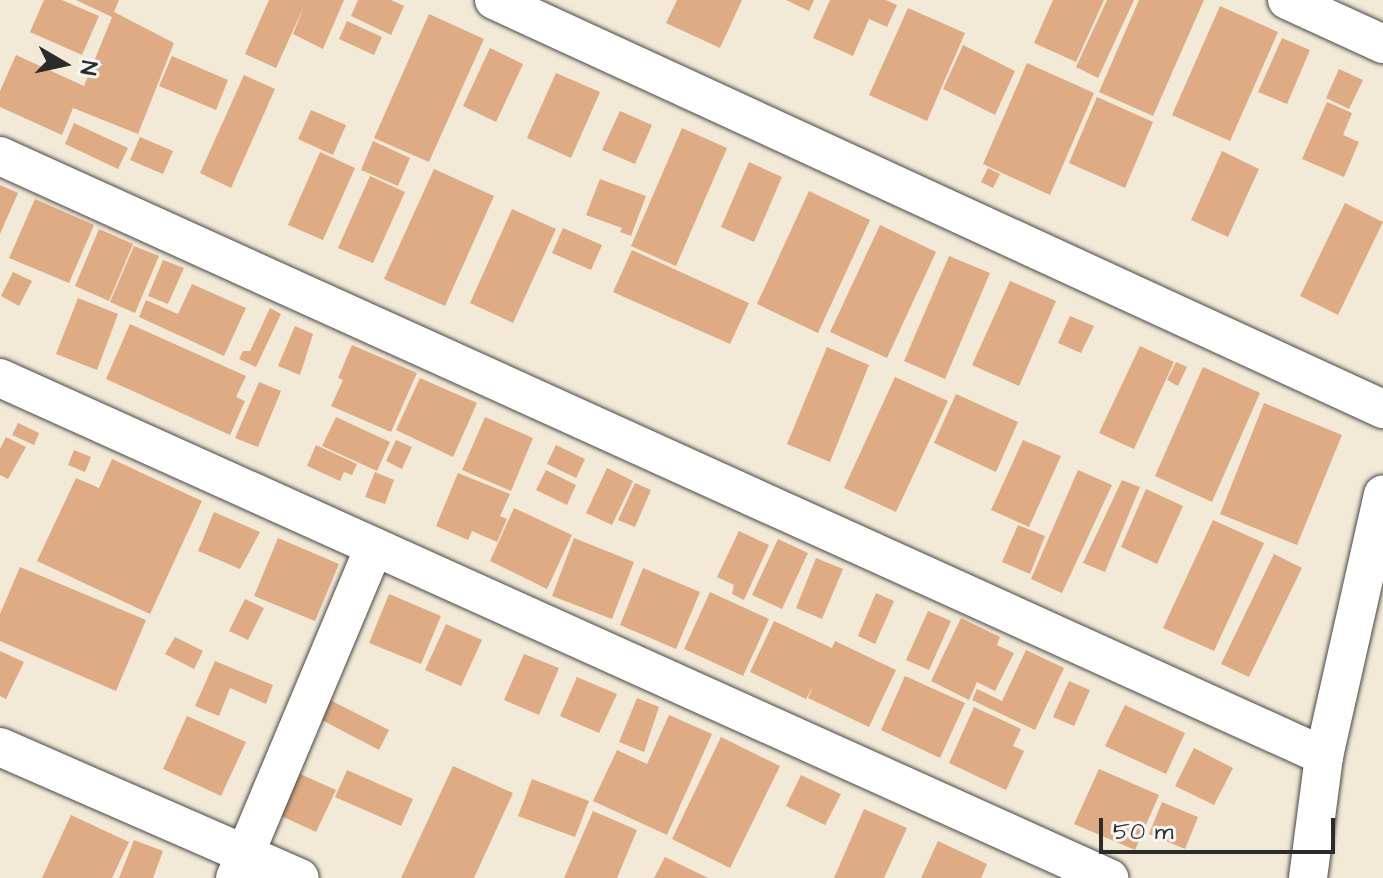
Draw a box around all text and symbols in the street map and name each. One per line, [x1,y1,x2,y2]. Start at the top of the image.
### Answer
north arrow [24,24,104,104]
text: N [72,59,105,77]
scale bar [1103,802,1339,852]
text: 50 m [1113,815,1173,849]

